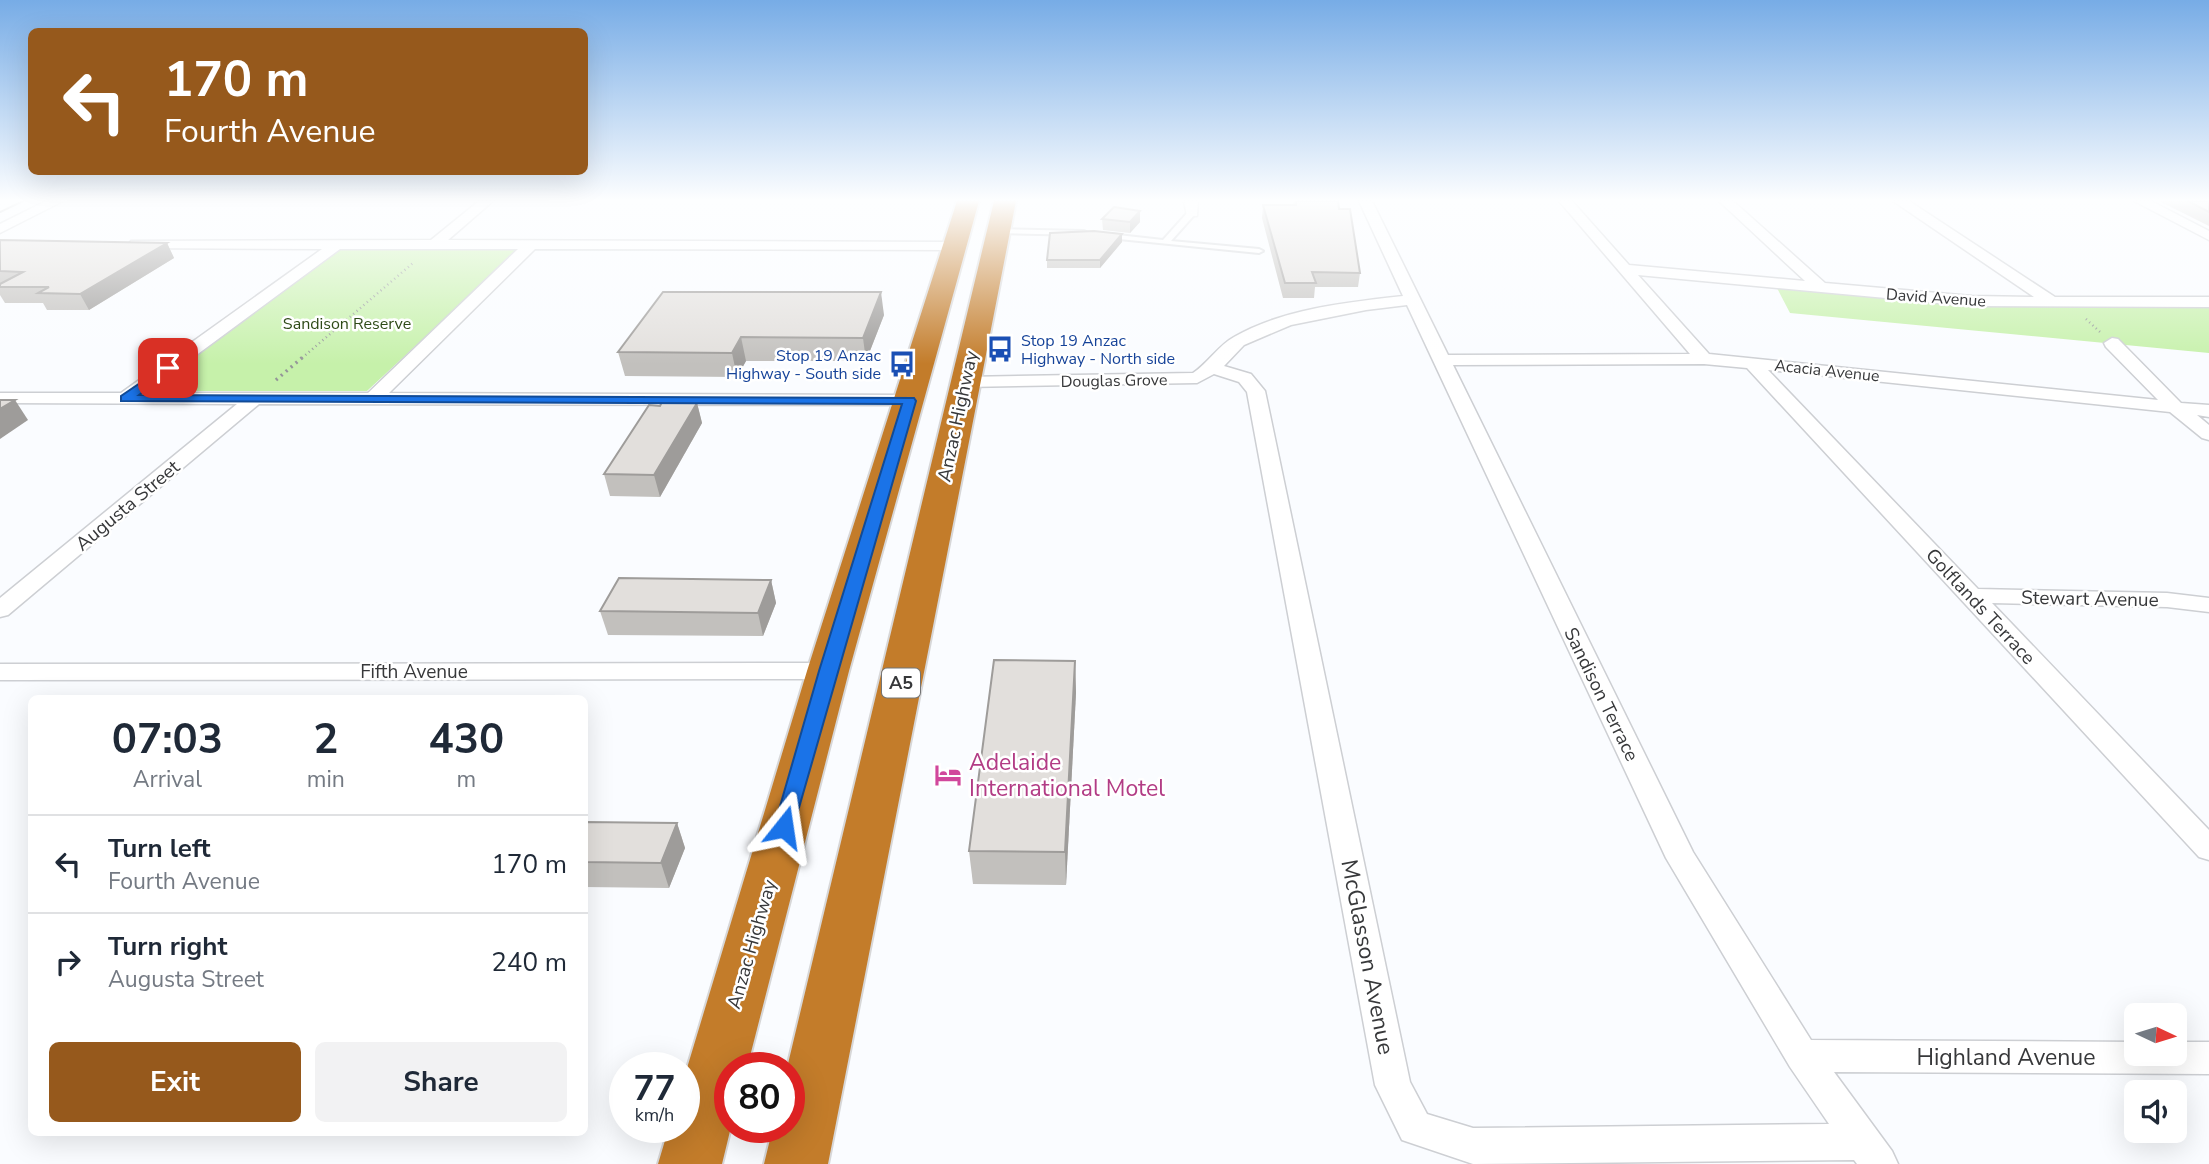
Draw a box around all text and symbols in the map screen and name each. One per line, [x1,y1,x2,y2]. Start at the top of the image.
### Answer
text: 170 m [164,46,308,113]
icon: left [49,56,140,147]
text: Fourth Avenue [164,110,375,153]
street label: David Avenue [1885,284,1987,312]
park label: Sandison Reserve [283,313,411,335]
place label: Stop 19 Anzac Highway - North side [1021,330,1175,370]
bus stop icon: Stop 19 Anzac Highway - North side [985,334,1015,364]
pin [138,338,198,398]
place label: Stop 19 Anzac Highway - South side [726,345,882,385]
street label: Anzac Highway [931,348,985,484]
icon: arrive [149,349,187,387]
bus stop icon: Stop 19 Anzac Highway - South side [887,349,917,379]
street label: Acacia Avenue [1773,355,1881,387]
street label: Douglas Grove [1060,369,1168,393]
street label: Augusta Street [70,454,186,557]
street label: Golflands Terrace [1920,543,2041,670]
street label: Stewart Avenue [2021,585,2159,613]
street label: Sandison Terrace [1557,623,1645,766]
street label: Fifth Avenue [360,659,468,685]
road number: A5 [882,668,920,698]
text: 07:03 [112,711,223,768]
text: 2 [313,711,338,768]
text: 430 [429,711,504,768]
place label: Adelaide International Motel [969,747,1165,804]
hotel icon: Adelaide International Motel [933,760,963,790]
text: Arrival [133,764,202,795]
text: min [307,764,345,795]
text: m [457,764,476,795]
position arrow [747,790,821,864]
text: Turn left [108,831,211,866]
icon: left [49,845,87,883]
text: 170 m [491,847,567,882]
street label: McGlasson Avenue [1333,857,1402,1057]
text: Fourth Avenue [108,866,260,897]
street label: Anzac Highway [721,876,783,1012]
text: Turn right [108,929,227,964]
icon: right [49,943,87,981]
text: 240 m [491,945,567,980]
text: Augusta Street [108,964,264,995]
north arrow [2124,1003,2188,1066]
map controls [2124,1003,2187,1143]
button: Exit [49,1042,301,1122]
button: Share [315,1042,567,1122]
street label: Highland Avenue [1916,1042,2096,1073]
speed limit sign: 80 [714,1052,805,1143]
text: 77 [633,1065,676,1112]
button: sound [2124,1080,2187,1143]
text: km/h [635,1103,674,1127]

